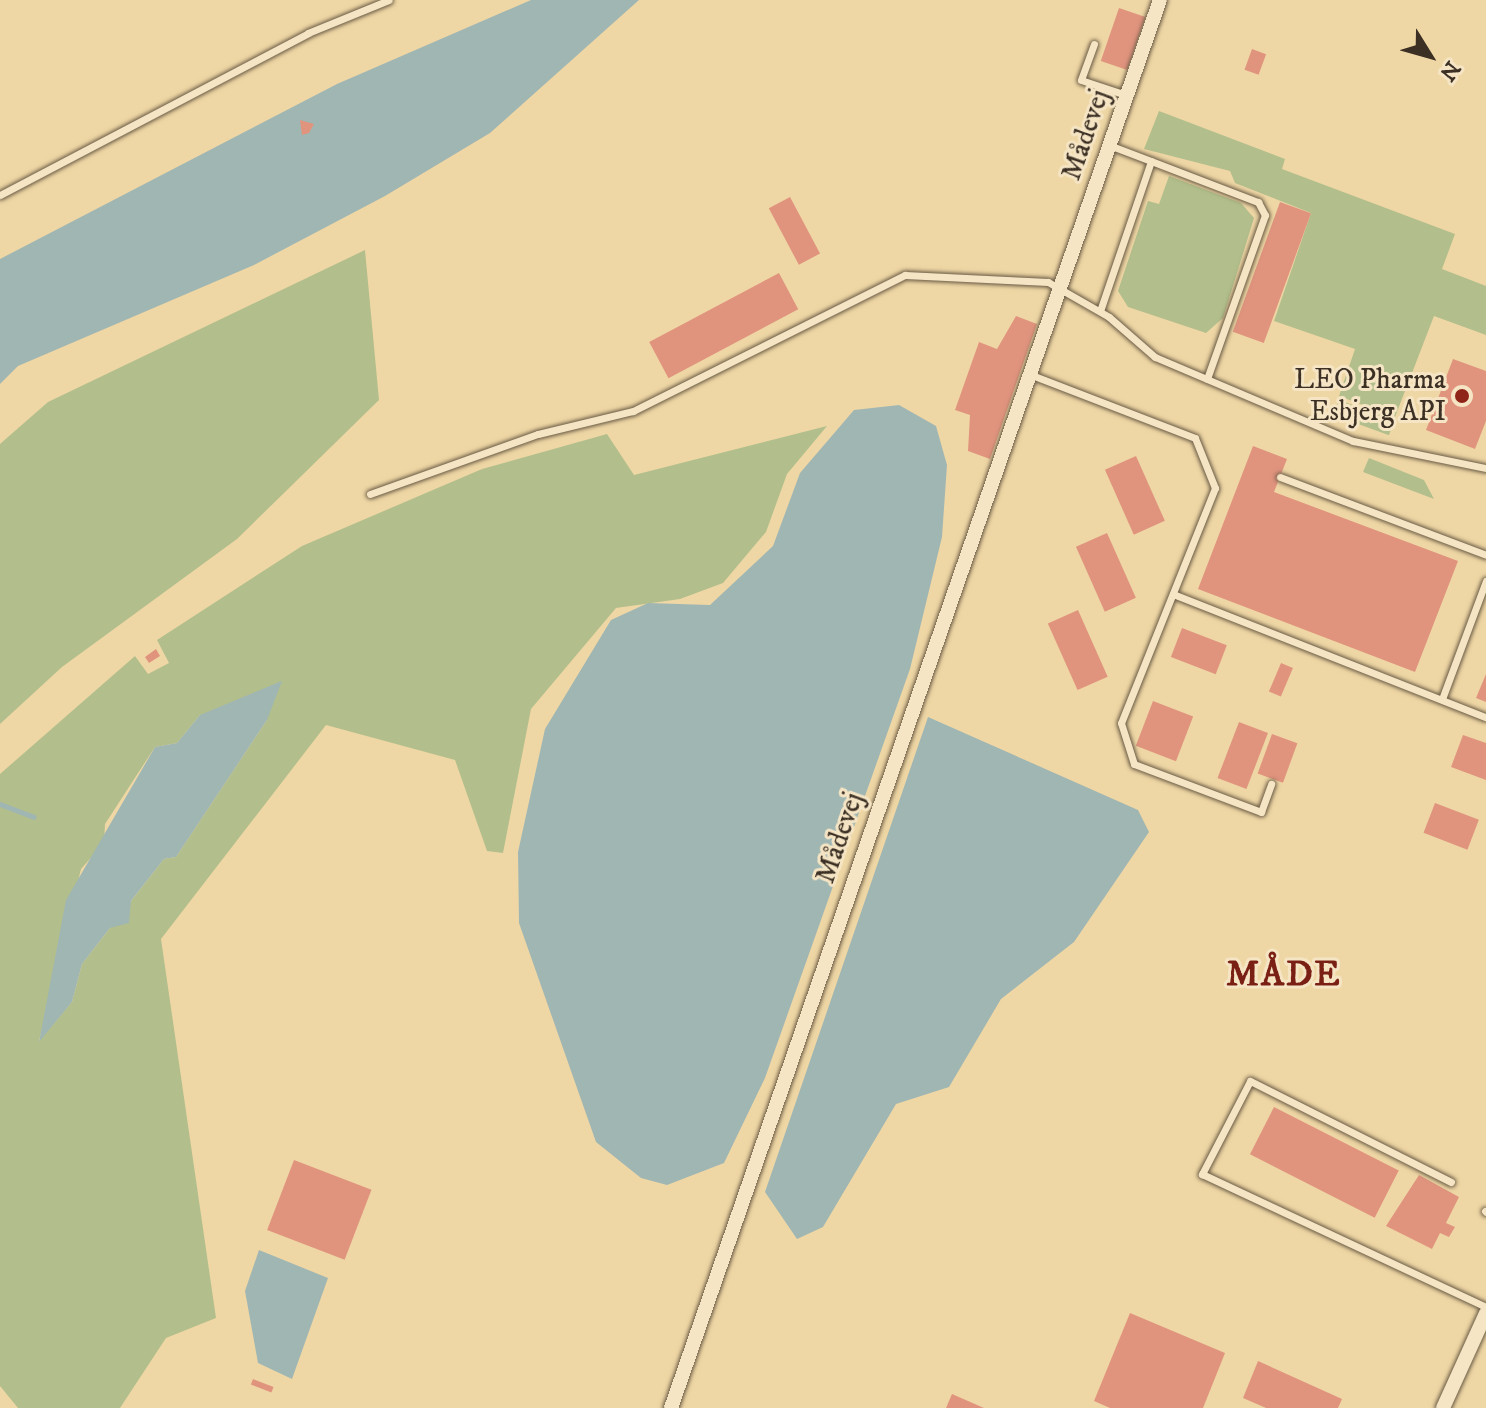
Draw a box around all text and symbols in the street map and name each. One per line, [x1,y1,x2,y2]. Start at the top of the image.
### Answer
north arrow [1390,16,1470,96]
text: N [1433,55,1466,86]
street label: Mådevej [1055,85,1117,185]
place label: LEO Pharma Esbjerg API [1294,363,1446,429]
marker: LEO Pharma Esbjerg API [1453,387,1471,405]
street label: Mådevej [809,788,871,888]
district label: MÅDE [1226,953,1342,997]

